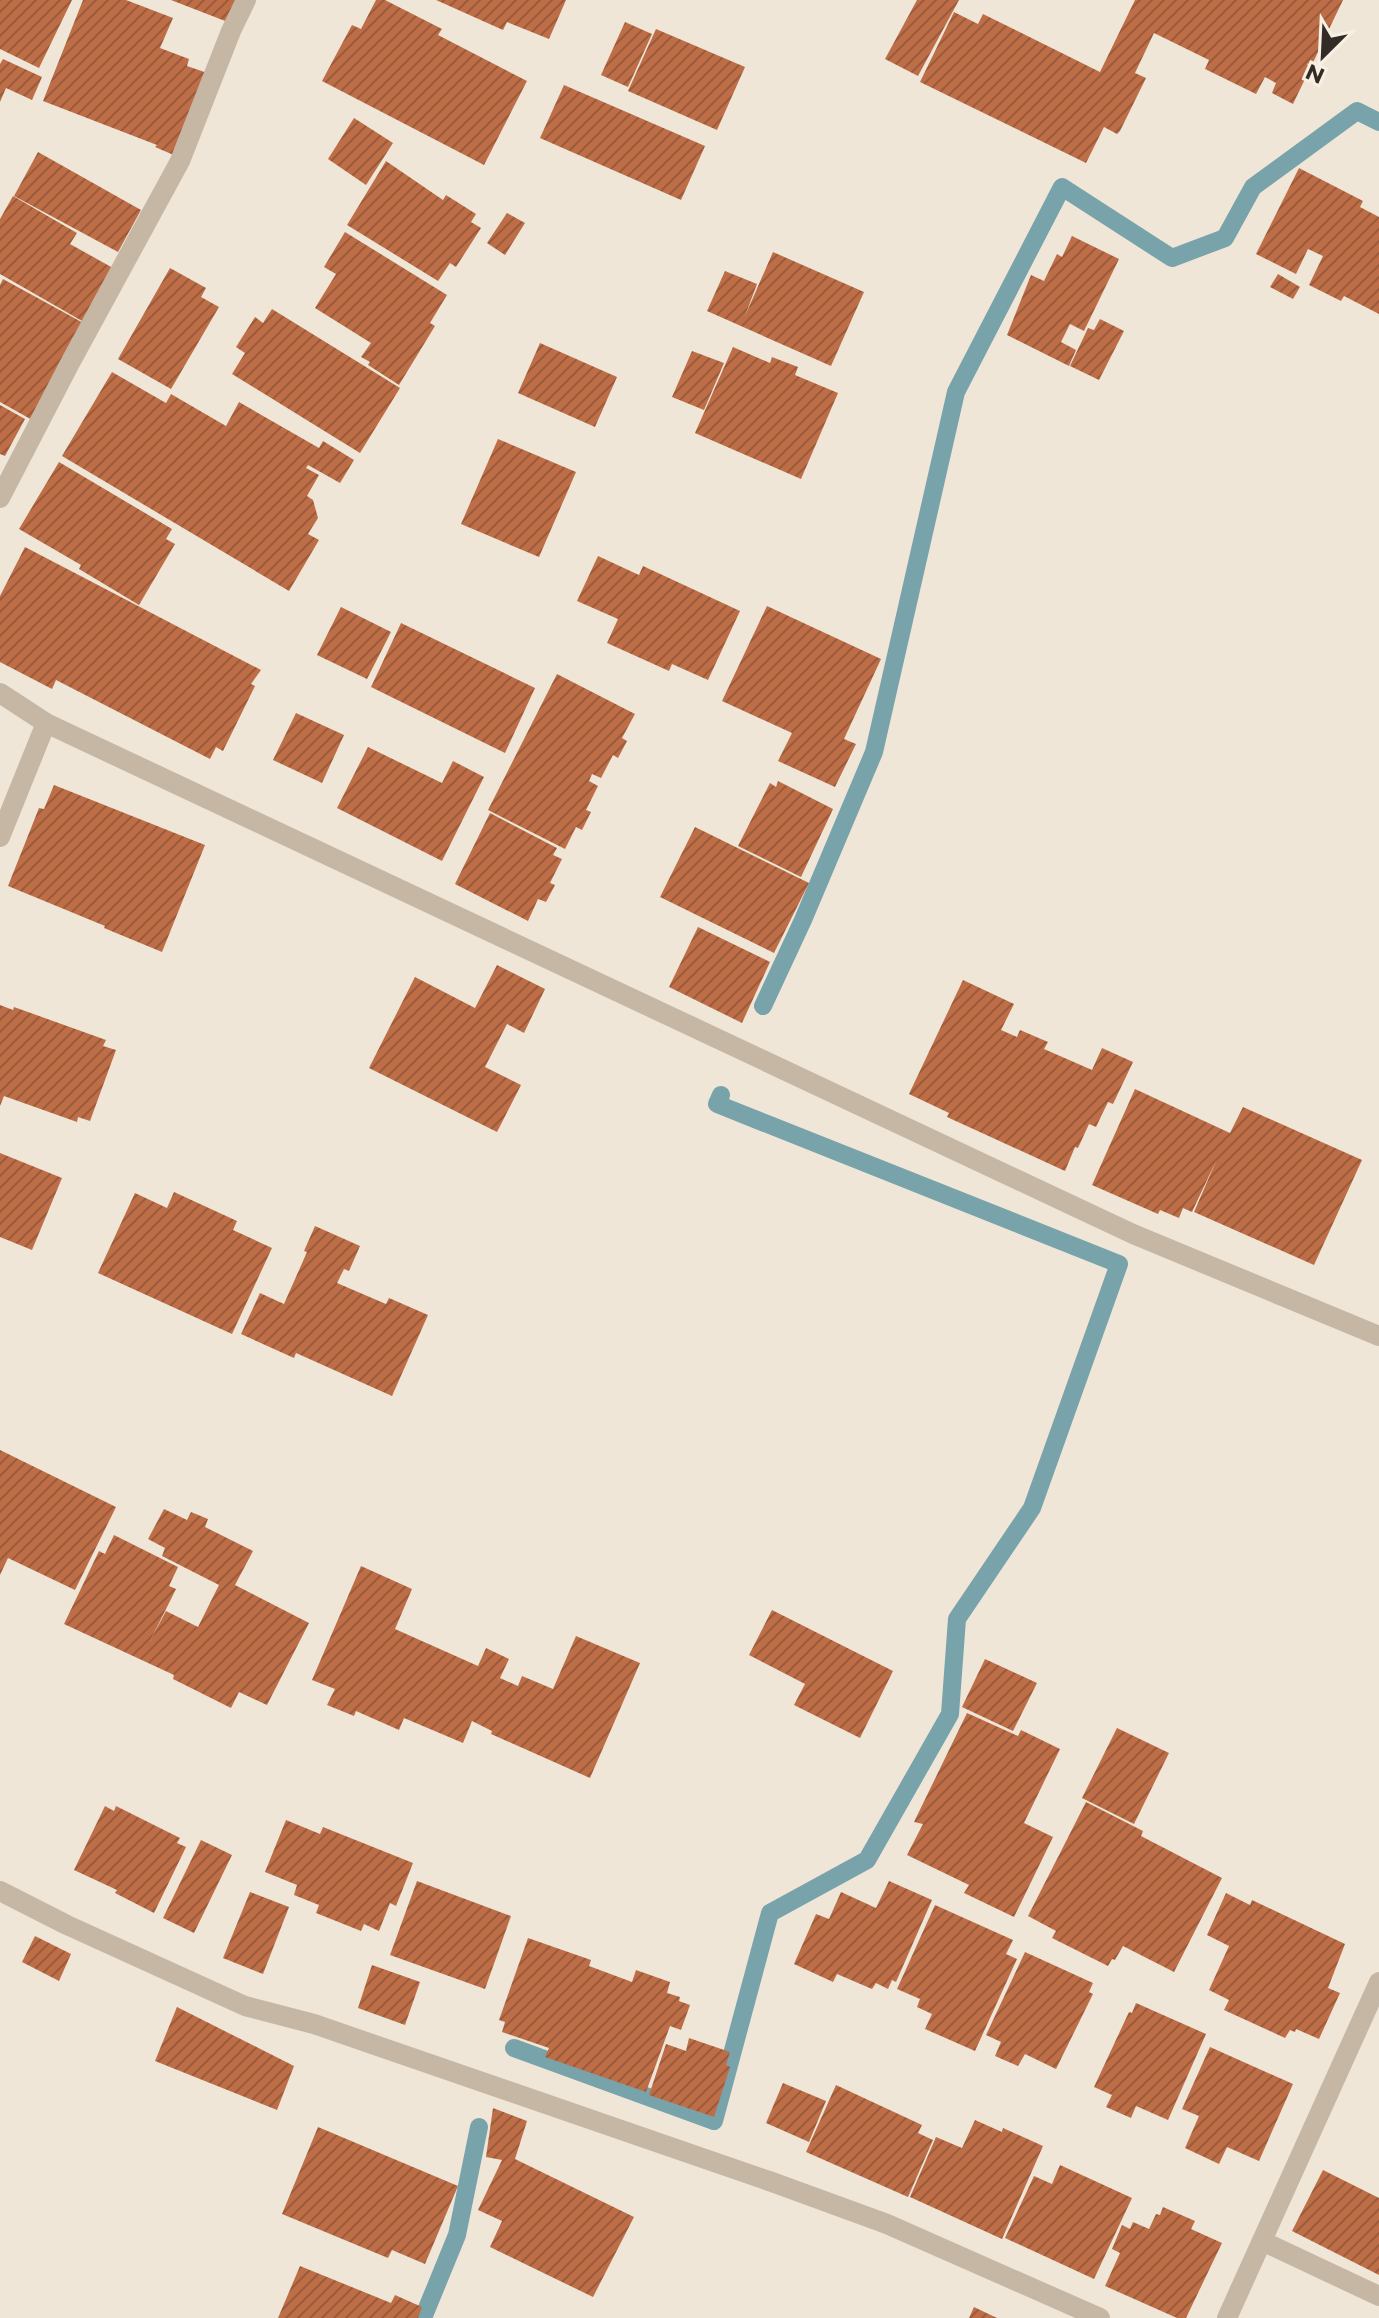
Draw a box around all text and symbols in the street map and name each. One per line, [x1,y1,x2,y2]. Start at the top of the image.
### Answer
north arrow [1283,16,1363,96]
text: N [1301,58,1329,90]

